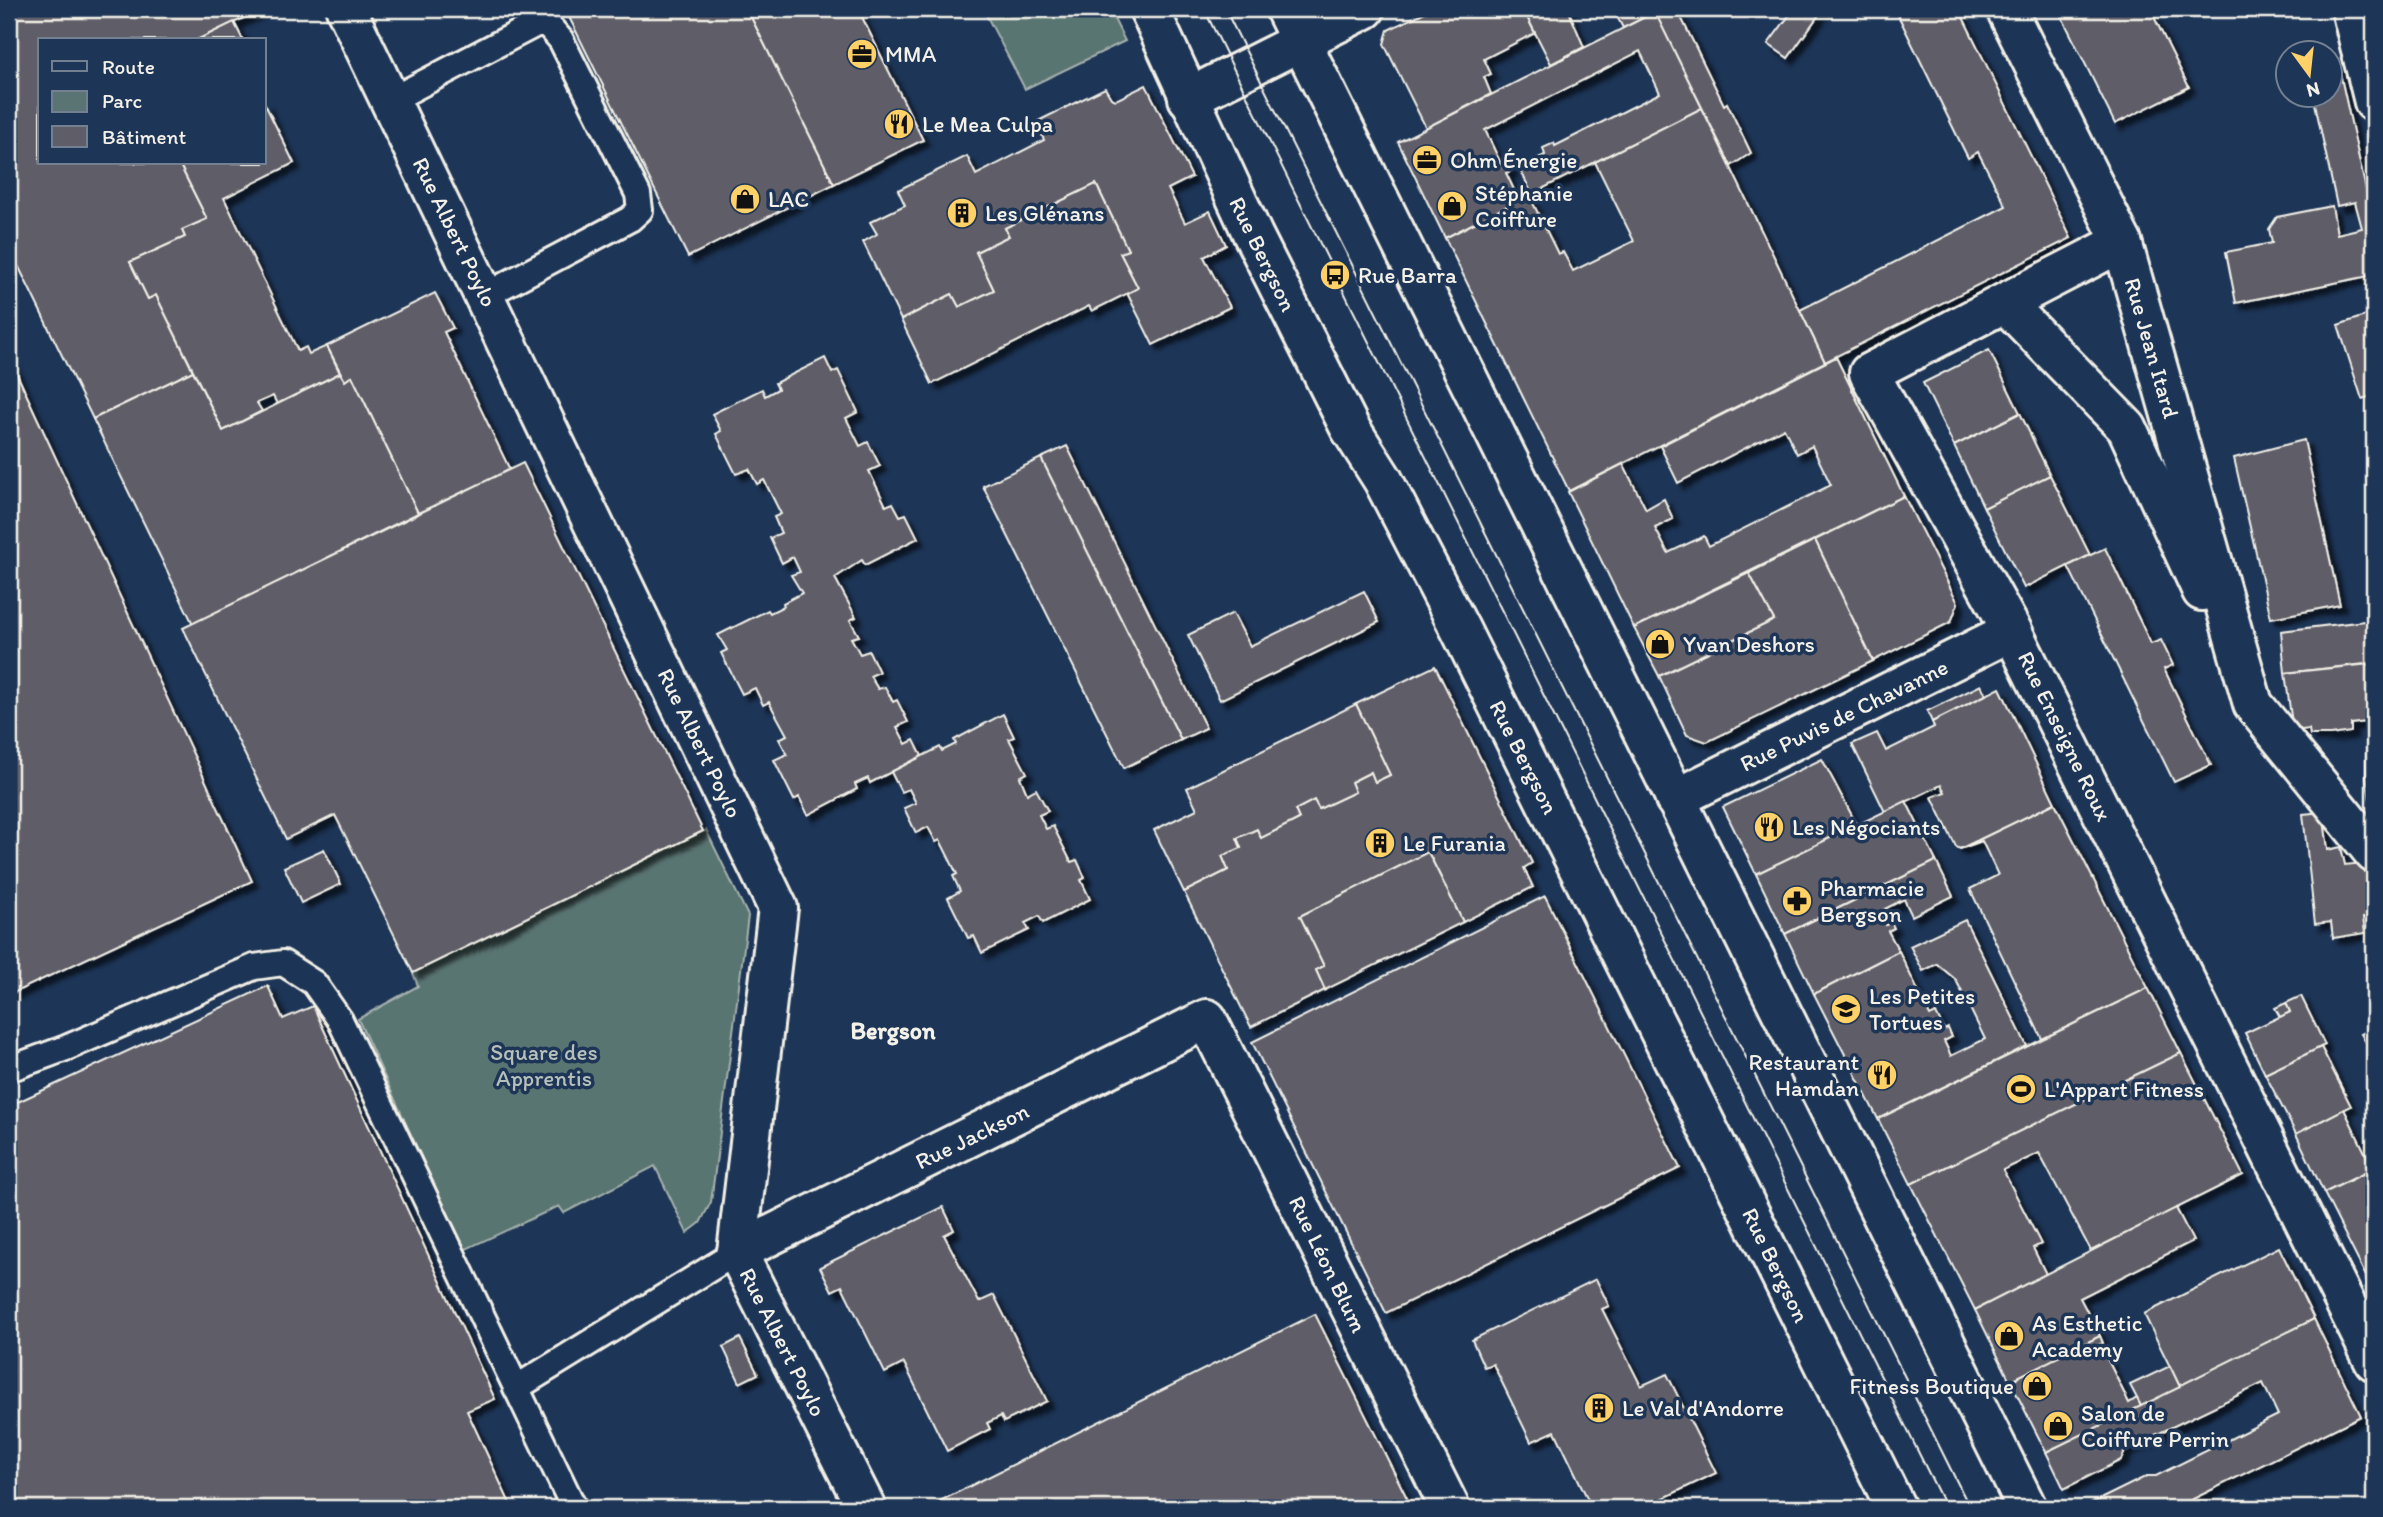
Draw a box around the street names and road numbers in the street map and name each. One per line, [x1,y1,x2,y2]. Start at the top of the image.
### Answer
street label: Rue Albert Poylo [407,153,503,311]
street label: Rue Bergson [1223,192,1303,316]
street label: Rue Jean Itard [2119,275,2186,422]
street label: Rue Enseigne Roux [2012,646,2118,826]
street label: Rue Puvis de Chavanne [1735,652,1953,778]
street label: Rue Albert Poylo [652,664,748,822]
street label: Rue Bergson [1483,695,1565,819]
street label: Rue Jackson [911,1096,1033,1176]
street label: Rue Léon Blum [1283,1191,1373,1337]
street label: Rue Bergson [1736,1203,1816,1327]
street label: Rue Albert Poylo [733,1263,833,1421]

